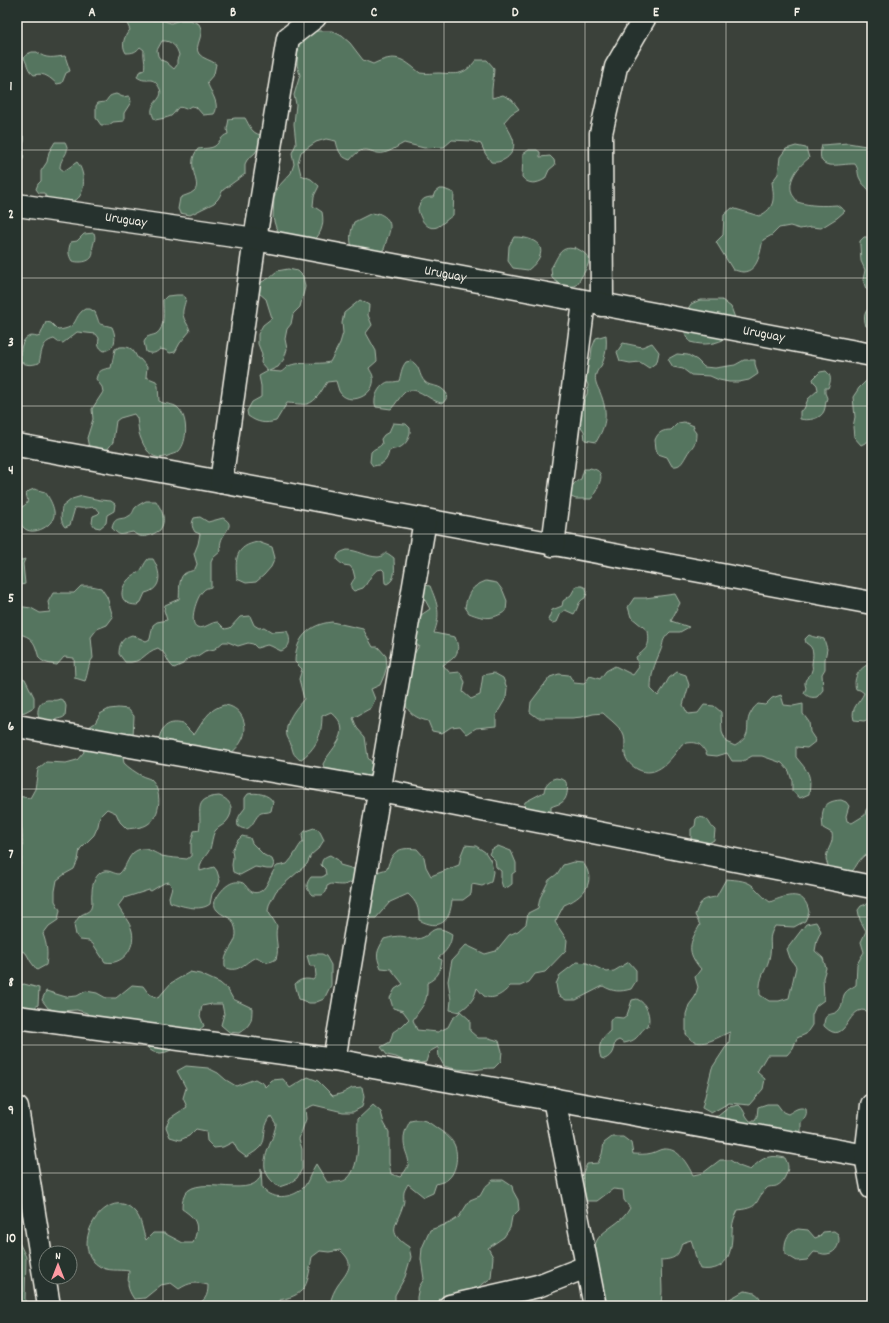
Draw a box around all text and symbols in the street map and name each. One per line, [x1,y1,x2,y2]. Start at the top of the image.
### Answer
text: A [88,4,96,23]
text: B [230,4,236,23]
text: C [371,4,378,23]
text: D [512,4,519,23]
text: E [653,4,660,23]
text: F [794,4,800,23]
text: 1 [10,78,13,97]
text: 2 [8,206,14,225]
street label: Uruguay [103,208,149,234]
street label: Uruguay [423,261,468,289]
street label: Uruguay [741,321,787,348]
text: 3 [8,334,14,353]
text: 4 [8,462,14,481]
text: 5 [8,590,14,609]
text: 6 [8,718,15,737]
text: 7 [9,846,14,865]
text: 8 [8,974,14,993]
text: 9 [8,1102,14,1121]
text: 10 [6,1230,16,1249]
north arrow [38,1245,78,1285]
text: N [55,1249,61,1265]

